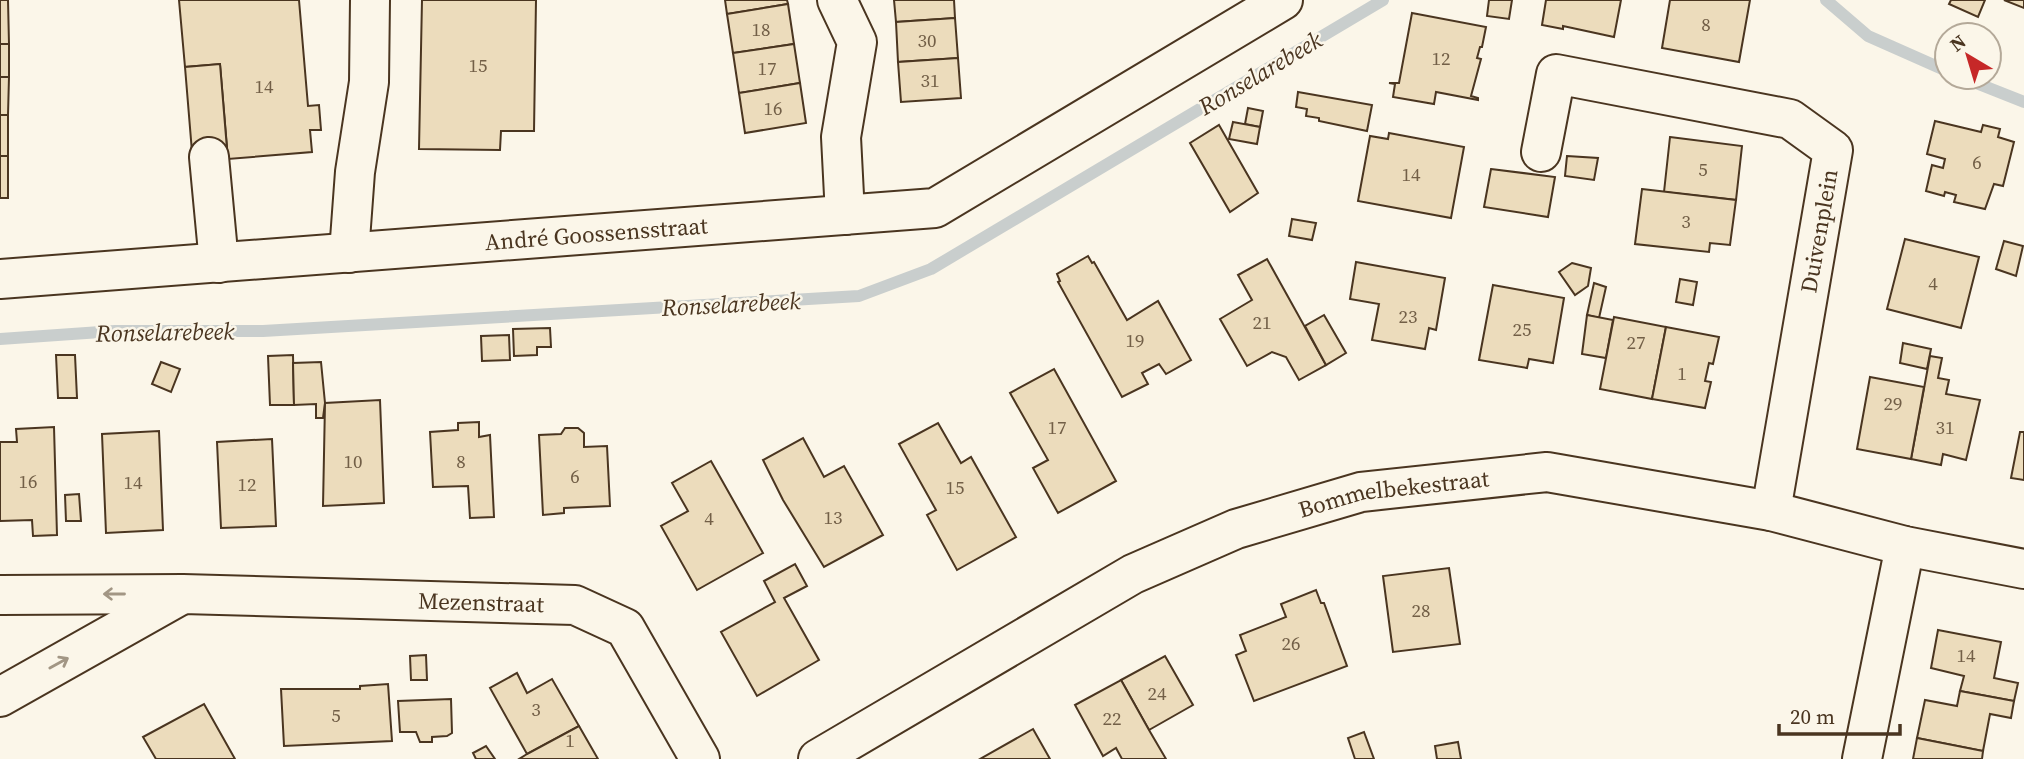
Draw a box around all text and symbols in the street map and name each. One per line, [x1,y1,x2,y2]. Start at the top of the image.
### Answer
house number: 8 [1701,11,1711,37]
house number: 18 [751,16,771,42]
north arrow [1933,21,2003,91]
water label: Ronselarebeek [1191,23,1329,123]
house number: 30 [917,27,937,53]
text: N [1944,28,1971,57]
house number: 12 [1431,45,1451,71]
house number: 15 [468,52,488,78]
house number: 17 [757,55,777,81]
house number: 31 [920,67,940,93]
house number: 14 [254,73,274,99]
house number: 16 [763,95,783,121]
house number: 6 [1972,149,1982,175]
house number: 5 [1698,156,1708,182]
house number: 14 [1401,161,1421,187]
street label: Duivenplein [1792,166,1846,295]
house number: 3 [1681,208,1691,234]
street label: André Goossensstraat [484,209,709,258]
house number: 4 [1928,270,1938,296]
water label: Ronselarebeek [660,284,802,324]
house number: 23 [1398,303,1418,329]
house number: 21 [1252,309,1272,335]
water label: Ronselarebeek [94,314,235,350]
house number: 25 [1512,316,1532,342]
house number: 19 [1125,327,1145,353]
house number: 27 [1626,329,1646,355]
house number: 1 [1677,360,1687,386]
house number: 29 [1883,390,1903,416]
house number: 17 [1047,414,1067,440]
house number: 31 [1935,414,1955,440]
house number: 10 [343,448,363,474]
house number: 8 [456,448,466,474]
street label: Bommelbekestraat [1294,462,1491,526]
house number: 6 [570,463,580,489]
house number: 16 [18,468,38,494]
house number: 14 [123,469,143,495]
house number: 12 [237,471,257,497]
house number: 15 [945,474,965,500]
house number: 13 [823,504,843,530]
house number: 4 [704,505,714,531]
street label: Mezenstraat [417,585,545,620]
one-way arrow [103,587,126,601]
house number: 28 [1411,597,1431,623]
house number: 26 [1281,630,1301,656]
house number: 14 [1956,642,1976,668]
one-way arrow [49,656,69,670]
house number: 24 [1147,680,1167,706]
scale bar [1779,692,1900,736]
house number: 3 [531,696,541,722]
house number: 5 [331,702,341,728]
text: 20 m [1790,702,1835,731]
house number: 22 [1102,705,1122,731]
house number: 1 [565,727,575,753]

